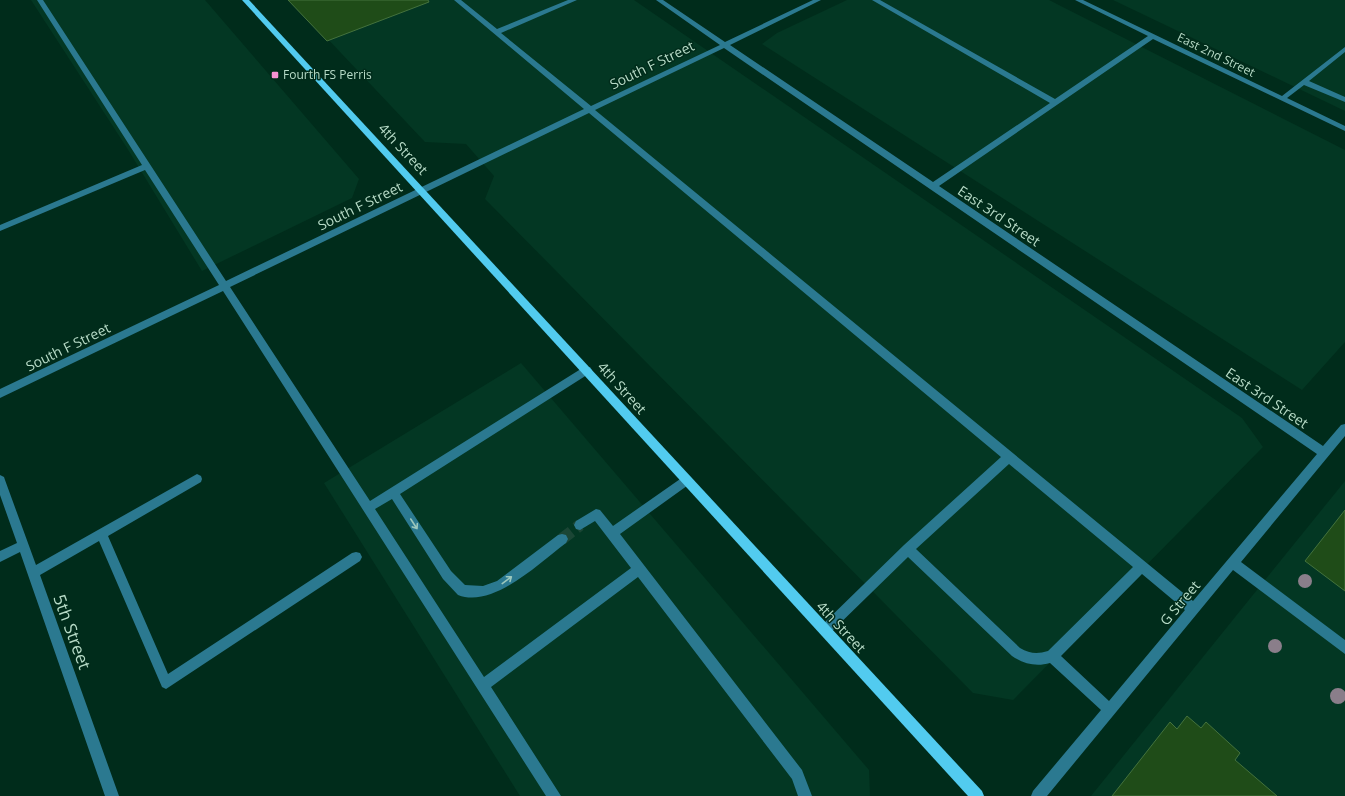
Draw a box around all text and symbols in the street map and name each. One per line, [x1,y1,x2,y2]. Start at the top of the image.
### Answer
street label: East 2nd Street [1174,28,1258,81]
street label: South F Street [606,36,697,93]
place label: Fourth FS Perris [283,66,372,83]
marker: Fourth FS Perris [270,70,280,80]
street label: 4th Street [374,119,432,179]
street label: South F Street [314,177,405,234]
street label: East 3rd Street [954,181,1044,250]
street label: South F Street [22,318,113,375]
street label: 4th Street [594,357,651,418]
street label: East 3rd Street [1222,363,1312,432]
one-way arrow [410,519,418,530]
one-way arrow [501,576,512,585]
street label: G Street [1155,576,1204,629]
street label: 5th Street [48,591,97,672]
street label: 4th Street [812,597,870,657]

